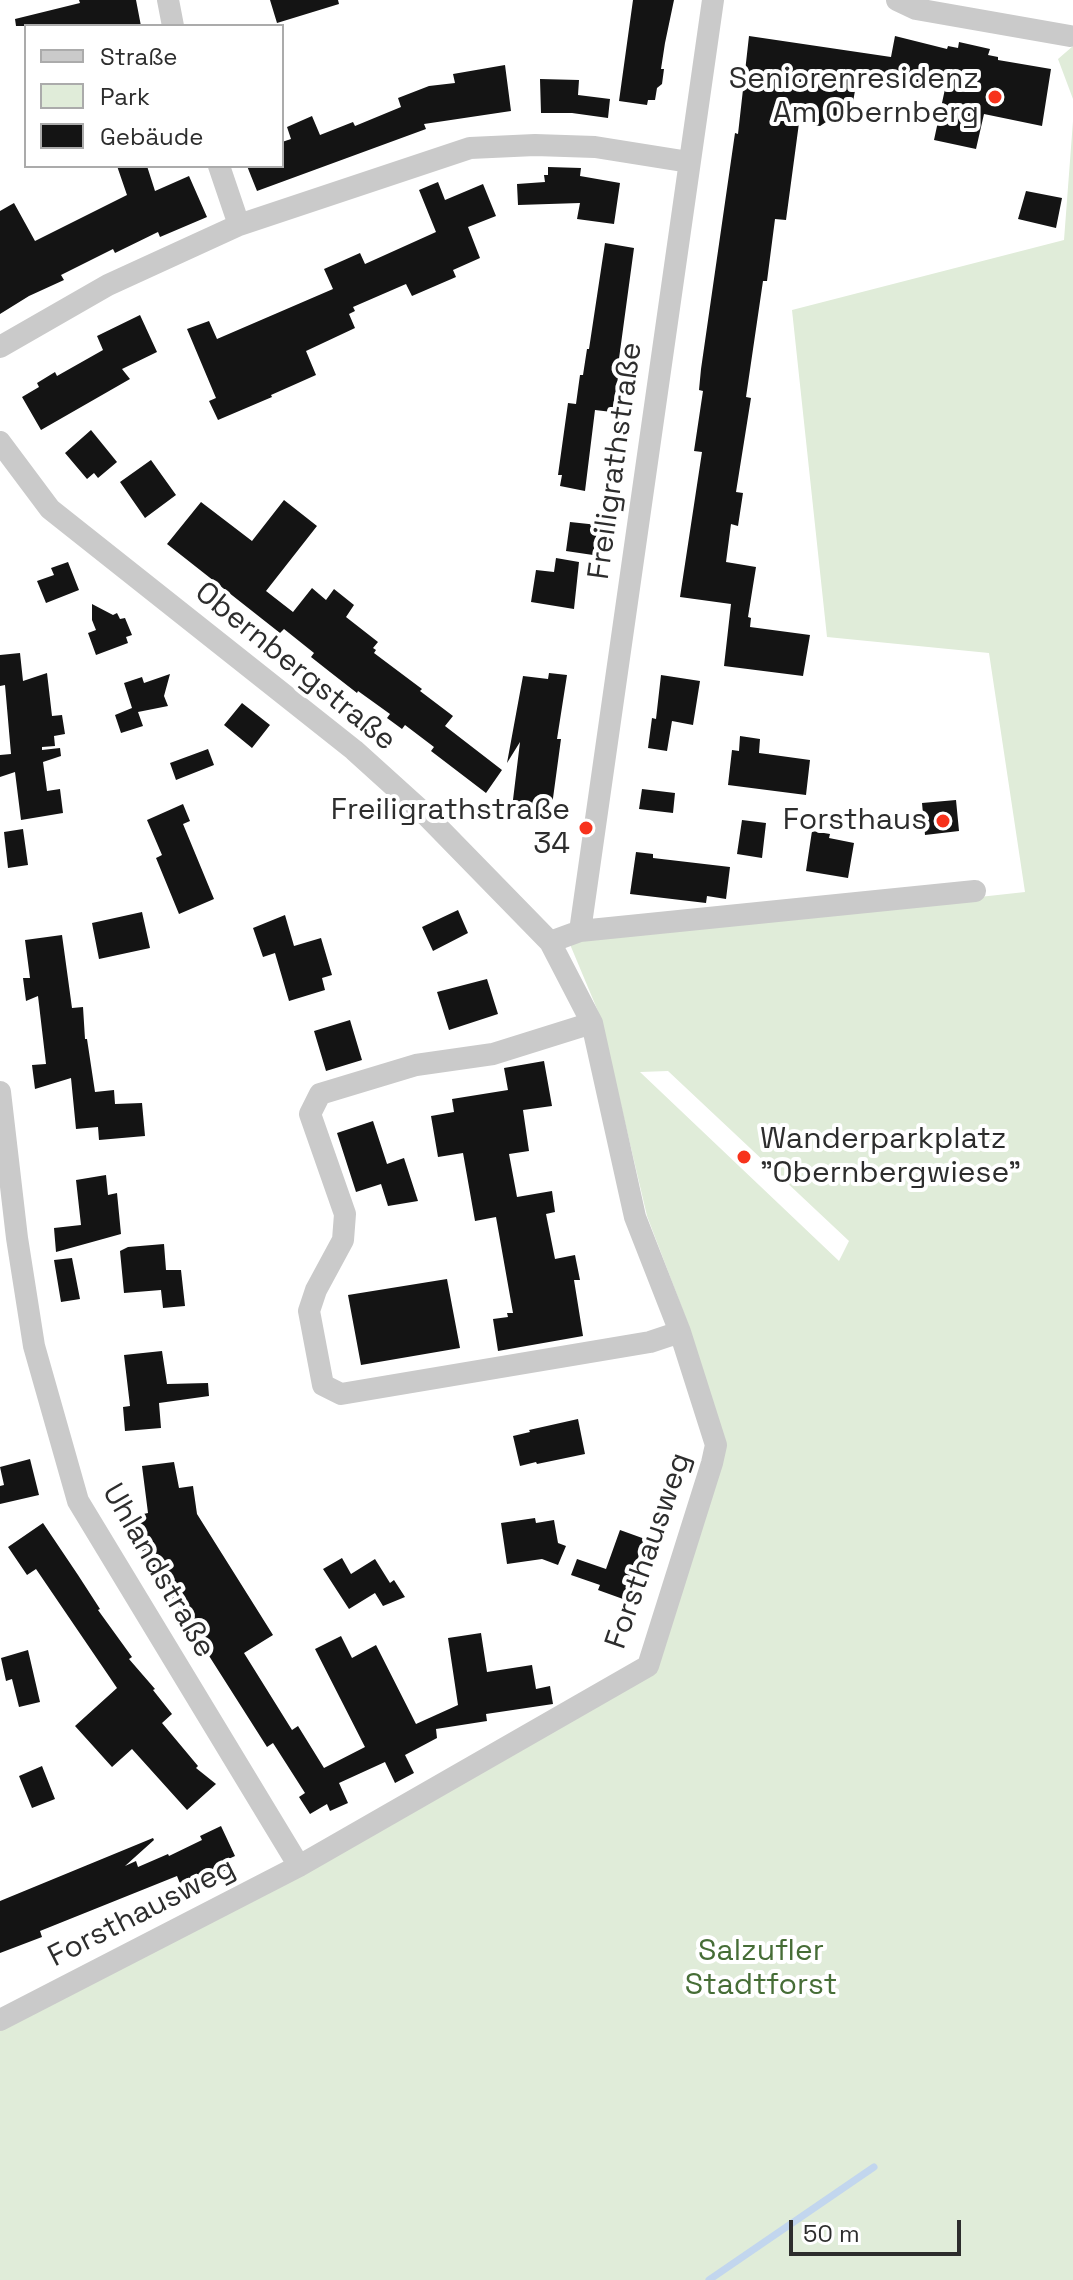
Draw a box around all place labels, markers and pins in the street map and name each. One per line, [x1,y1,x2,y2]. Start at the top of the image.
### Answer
place label: Seniorenresidenz Am Obernberg [729,62,979,132]
marker: Seniorenresidenz Am Obernberg [986,88,1004,106]
place label: Freiligrathstraße 34 [331,793,570,864]
place label: Forsthaus [783,803,927,839]
marker: Forsthaus [934,812,952,830]
marker: Freiligrathstraße 34 [577,819,595,837]
place label: Wanderparkplatz "Obernbergwiese" [760,1122,1021,1192]
marker: Wanderparkplatz "Obernbergwiese" [735,1148,753,1166]

